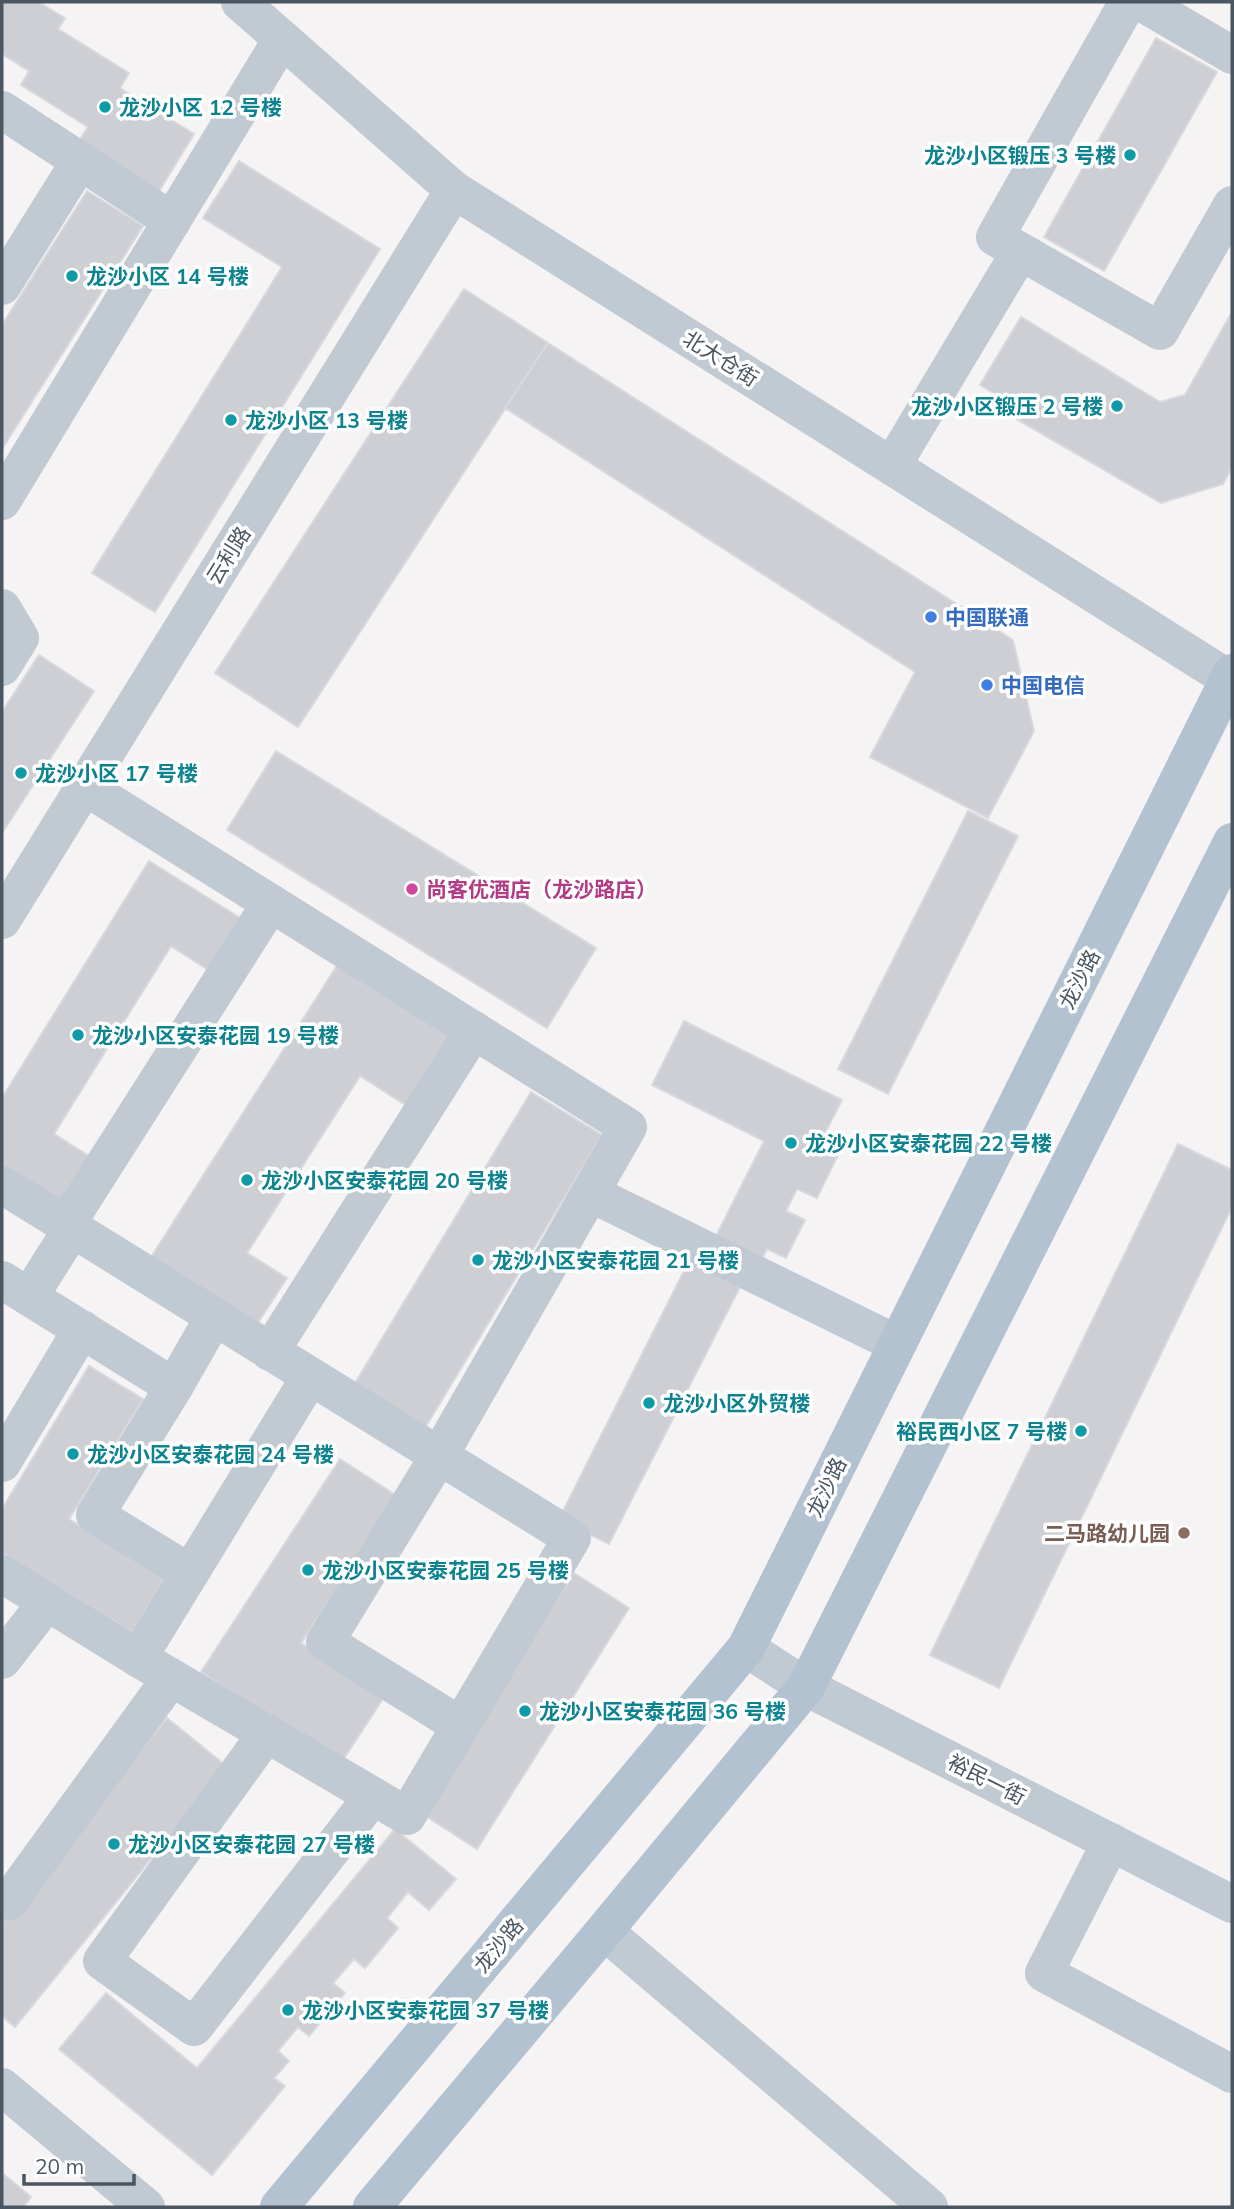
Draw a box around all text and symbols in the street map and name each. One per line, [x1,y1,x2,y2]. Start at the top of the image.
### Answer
place label: 龙沙小区 12 号楼 [119,94,282,120]
marker: 龙沙小区 12 号楼 [97,99,113,115]
place label: 龙沙小区锻压 3 号楼 [924,142,1116,168]
marker: 龙沙小区锻压 3 号楼 [1122,147,1138,163]
place label: 龙沙小区 14 号楼 [86,263,249,289]
marker: 龙沙小区 14 号楼 [64,268,80,284]
street label: 北大仓街 [678,325,764,391]
place label: 龙沙小区锻压 2 号楼 [911,393,1103,419]
marker: 龙沙小区锻压 2 号楼 [1109,398,1125,414]
place label: 龙沙小区 13 号楼 [245,407,408,433]
marker: 龙沙小区 13 号楼 [223,412,239,428]
street label: 云利路 [200,521,256,589]
place label: 中国联通 [945,604,1029,630]
marker: 中国联通 [923,609,939,625]
place label: 中国电信 [1001,672,1085,698]
marker: 中国电信 [979,677,995,693]
place label: 龙沙小区 17 号楼 [35,760,198,786]
marker: 龙沙小区 17 号楼 [13,765,29,781]
place label: 尚客优酒店（龙沙路店） [426,876,657,902]
marker: 尚客优酒店（龙沙路店） [404,881,420,897]
street label: 龙沙路 [1053,945,1105,1013]
place label: 龙沙小区安泰花园 19 号楼 [92,1022,339,1048]
marker: 龙沙小区安泰花园 19 号楼 [70,1027,86,1043]
place label: 龙沙小区安泰花园 22 号楼 [805,1130,1052,1156]
marker: 龙沙小区安泰花园 22 号楼 [783,1135,799,1151]
place label: 龙沙小区安泰花园 20 号楼 [261,1167,508,1193]
marker: 龙沙小区安泰花园 20 号楼 [239,1172,255,1188]
place label: 龙沙小区安泰花园 21 号楼 [492,1247,739,1273]
marker: 龙沙小区安泰花园 21 号楼 [470,1252,486,1268]
place label: 龙沙小区外贸楼 [663,1390,810,1416]
marker: 龙沙小区外贸楼 [641,1395,657,1411]
place label: 裕民西小区 7 号楼 [896,1418,1067,1444]
marker: 裕民西小区 7 号楼 [1073,1423,1089,1439]
place label: 龙沙小区安泰花园 24 号楼 [87,1441,334,1467]
marker: 龙沙小区安泰花园 24 号楼 [65,1446,81,1462]
street label: 龙沙路 [801,1453,851,1521]
place label: 二马路幼儿园 [1044,1520,1170,1546]
marker: 二马路幼儿园 [1176,1525,1192,1541]
place label: 龙沙小区安泰花园 25 号楼 [322,1557,569,1583]
marker: 龙沙小区安泰花园 25 号楼 [300,1562,316,1578]
place label: 龙沙小区安泰花园 36 号楼 [539,1698,786,1724]
marker: 龙沙小区安泰花园 36 号楼 [517,1703,533,1719]
street label: 裕民一街 [944,1748,1030,1810]
place label: 龙沙小区安泰花园 27 号楼 [128,1831,375,1857]
marker: 龙沙小区安泰花园 27 号楼 [106,1836,122,1852]
street label: 龙沙路 [468,1913,528,1977]
place label: 龙沙小区安泰花园 37 号楼 [302,1997,549,2023]
marker: 龙沙小区安泰花园 37 号楼 [280,2002,296,2018]
scale bar [24,2142,135,2186]
text: 20 m [35,2153,84,2179]

